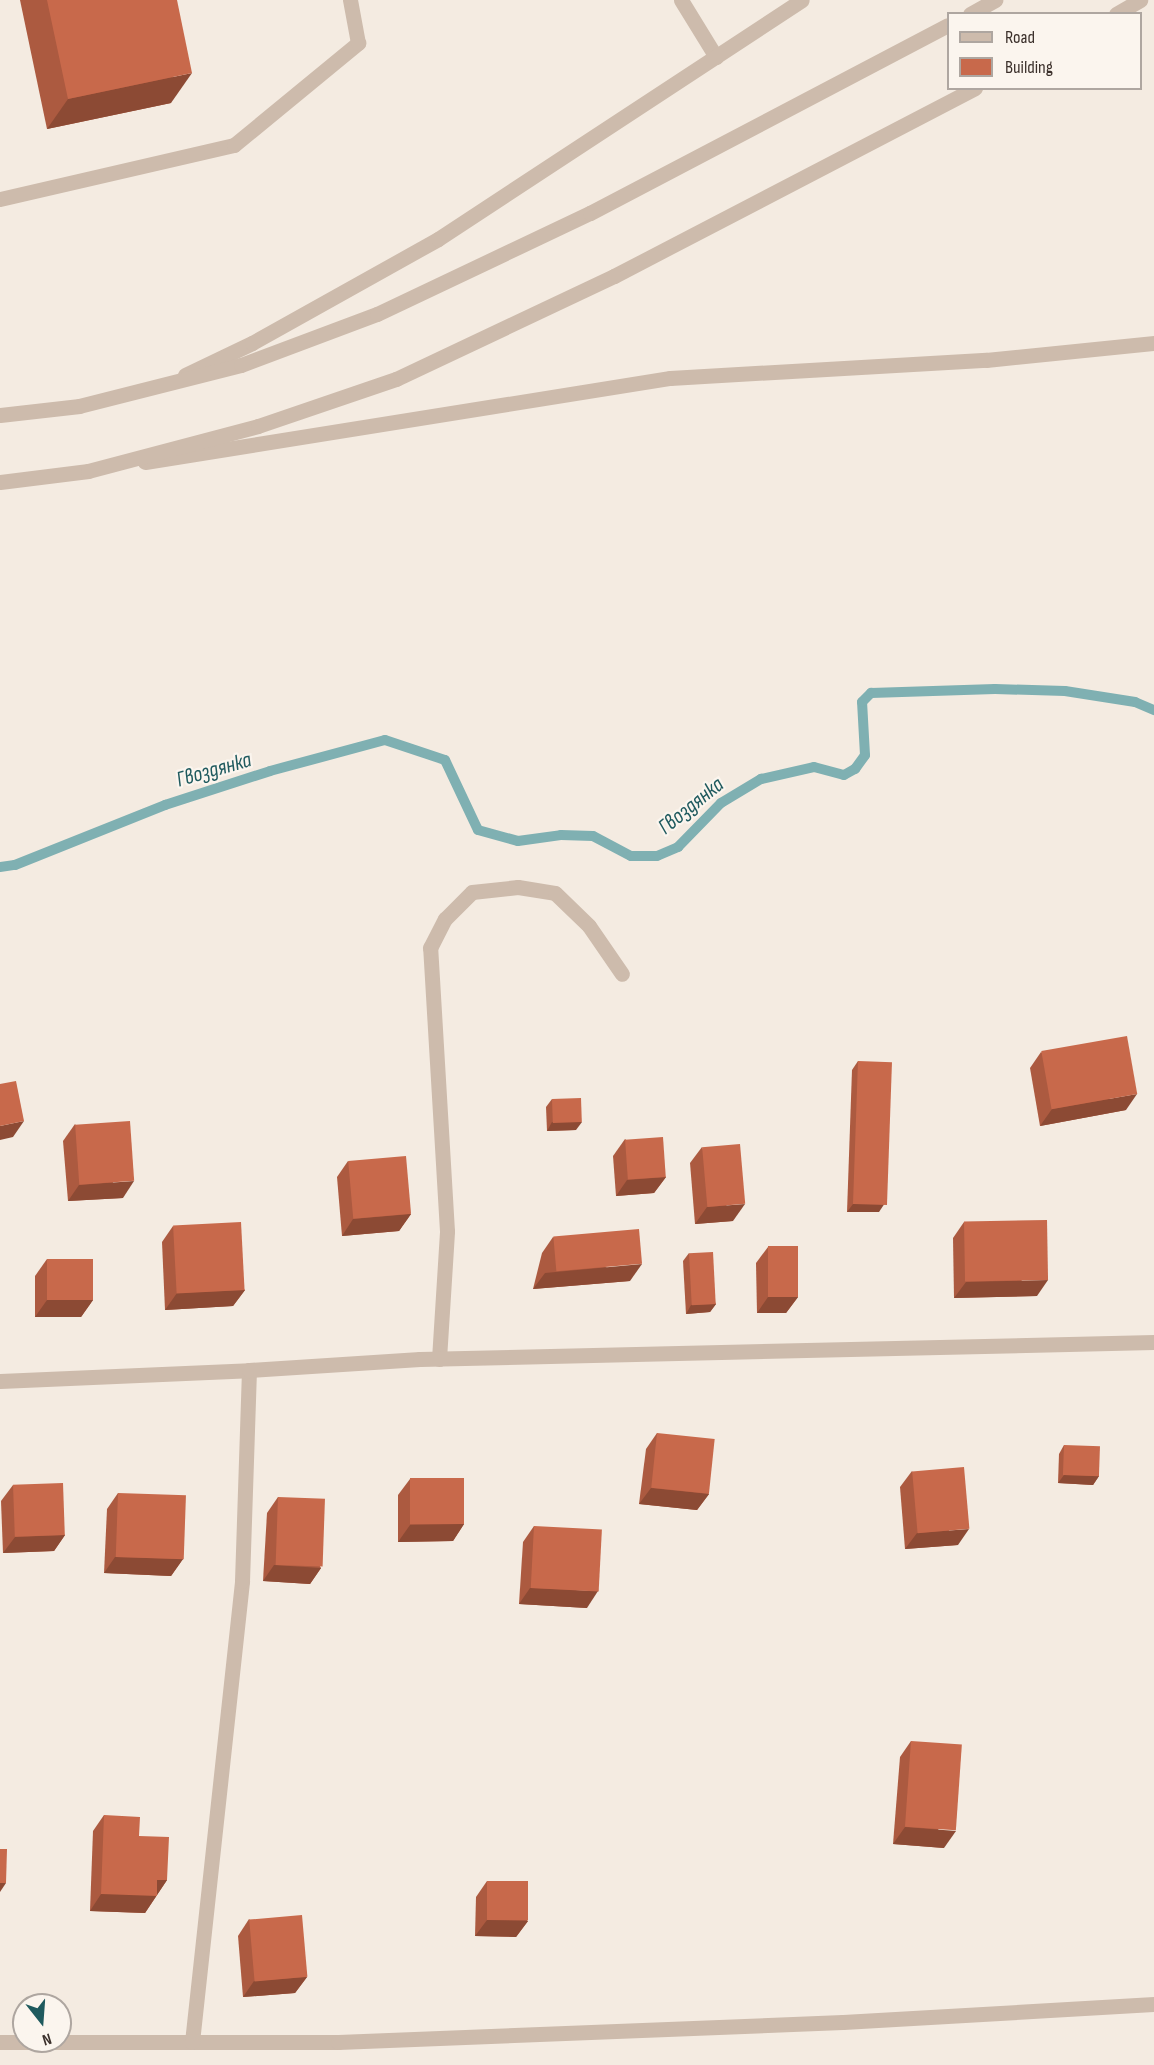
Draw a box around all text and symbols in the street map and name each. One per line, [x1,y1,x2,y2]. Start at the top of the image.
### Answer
legend [947,12,1142,90]
text: Road [1005,27,1035,48]
text: Building [1005,57,1053,78]
water label: Гвоздянка [173,747,255,793]
water label: Гвоздянка [653,772,729,840]
north arrow [12,1993,72,2053]
text: N [40,2028,54,2049]

